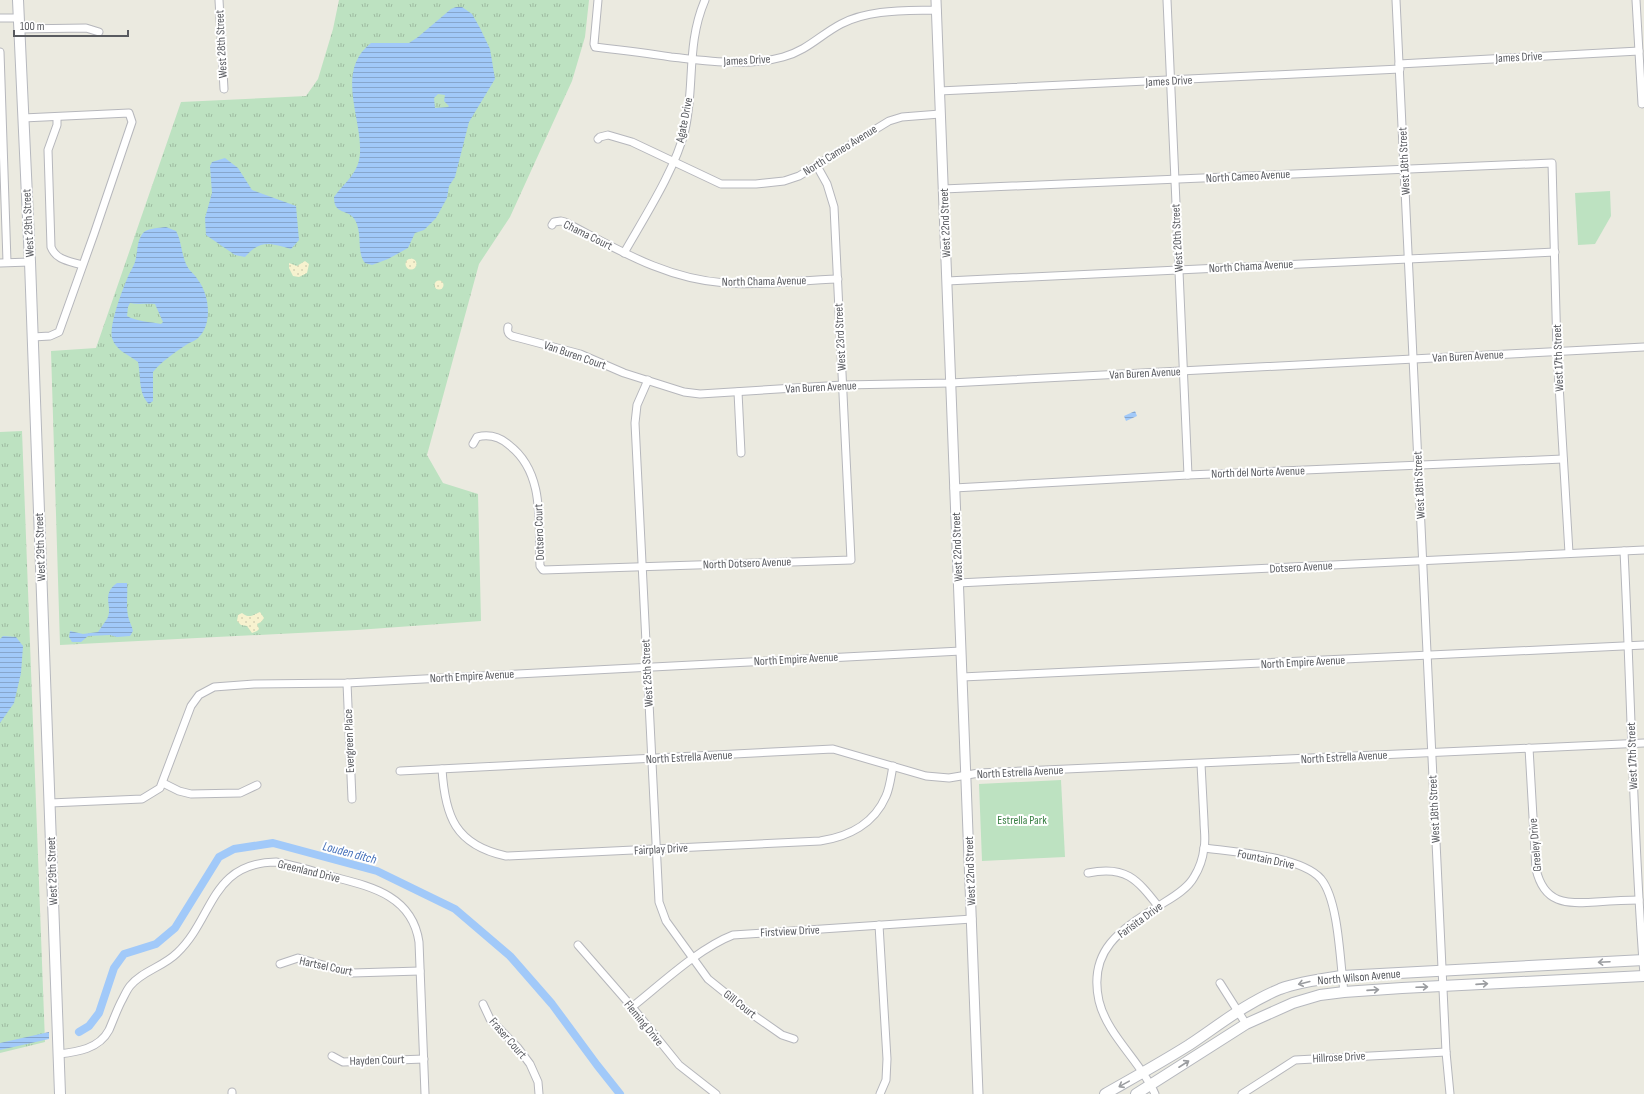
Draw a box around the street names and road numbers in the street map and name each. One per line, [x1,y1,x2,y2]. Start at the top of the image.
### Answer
street label: West 28th Street [212,9,231,79]
street label: James Drive [1494,49,1543,66]
street label: James Drive [722,52,771,69]
street label: James Drive [1144,73,1193,90]
street label: Agate Drive [673,96,696,145]
street label: North Cameo Avenue [801,122,880,179]
street label: West 18th Street [1395,126,1414,195]
street label: North Cameo Avenue [1205,167,1291,186]
street label: West 29th Street [19,188,38,258]
street label: West 22nd Street [937,188,954,258]
street label: West 20th Street [1168,203,1187,273]
street label: Chama Court [561,217,615,254]
street label: North Chama Avenue [1208,257,1294,276]
street label: North Chama Avenue [722,273,807,290]
street label: West 23rd Street [831,302,850,371]
street label: West 17th Street [1550,324,1567,392]
street label: Van Buren Court [542,338,608,373]
street label: Van Buren Avenue [1432,347,1504,366]
street label: Van Buren Avenue [1109,364,1181,383]
street label: Van Buren Avenue [785,378,857,397]
street label: West 18th Street [1410,450,1429,519]
street label: North del Norte Avenue [1211,463,1305,482]
street label: Dotsero Court [531,503,548,561]
street label: West 29th Street [32,512,49,582]
street label: West 22nd Street [949,512,966,582]
street label: North Dotsero Avenue [703,554,792,573]
street label: Dotsero Avenue [1269,558,1333,577]
street label: West 25th Street [638,638,657,707]
street label: North Empire Avenue [753,650,839,669]
street label: North Empire Avenue [1260,653,1346,672]
street label: North Empire Avenue [429,667,515,686]
street label: Evergreen Place [341,709,358,773]
street label: West 17th Street [1624,722,1641,790]
street label: North Estrella Avenue [645,748,733,767]
street label: North Estrella Avenue [1300,748,1388,767]
street label: North Estrella Avenue [976,763,1064,782]
street label: West 18th Street [1425,774,1444,843]
street label: Greeley Drive [1526,818,1545,872]
street label: West 29th Street [44,836,61,906]
street label: West 22nd Street [962,836,979,906]
street label: Fairplay Drive [634,841,688,858]
street label: Fountain Drive [1236,846,1296,873]
street label: Greenland Drive [276,856,342,887]
street label: Farisita Drive [1115,899,1166,942]
street label: Firstview Drive [760,922,820,941]
street label: Hartsel Court [298,954,354,980]
street label: North Wilson Avenue [1317,966,1401,989]
street label: Gill Court [720,987,759,1022]
street label: Fleming Drive [621,997,667,1049]
street label: Fraser Court [486,1015,530,1062]
street label: Hillrose Drive [1312,1049,1366,1066]
street label: Hayden Court [349,1052,405,1069]

